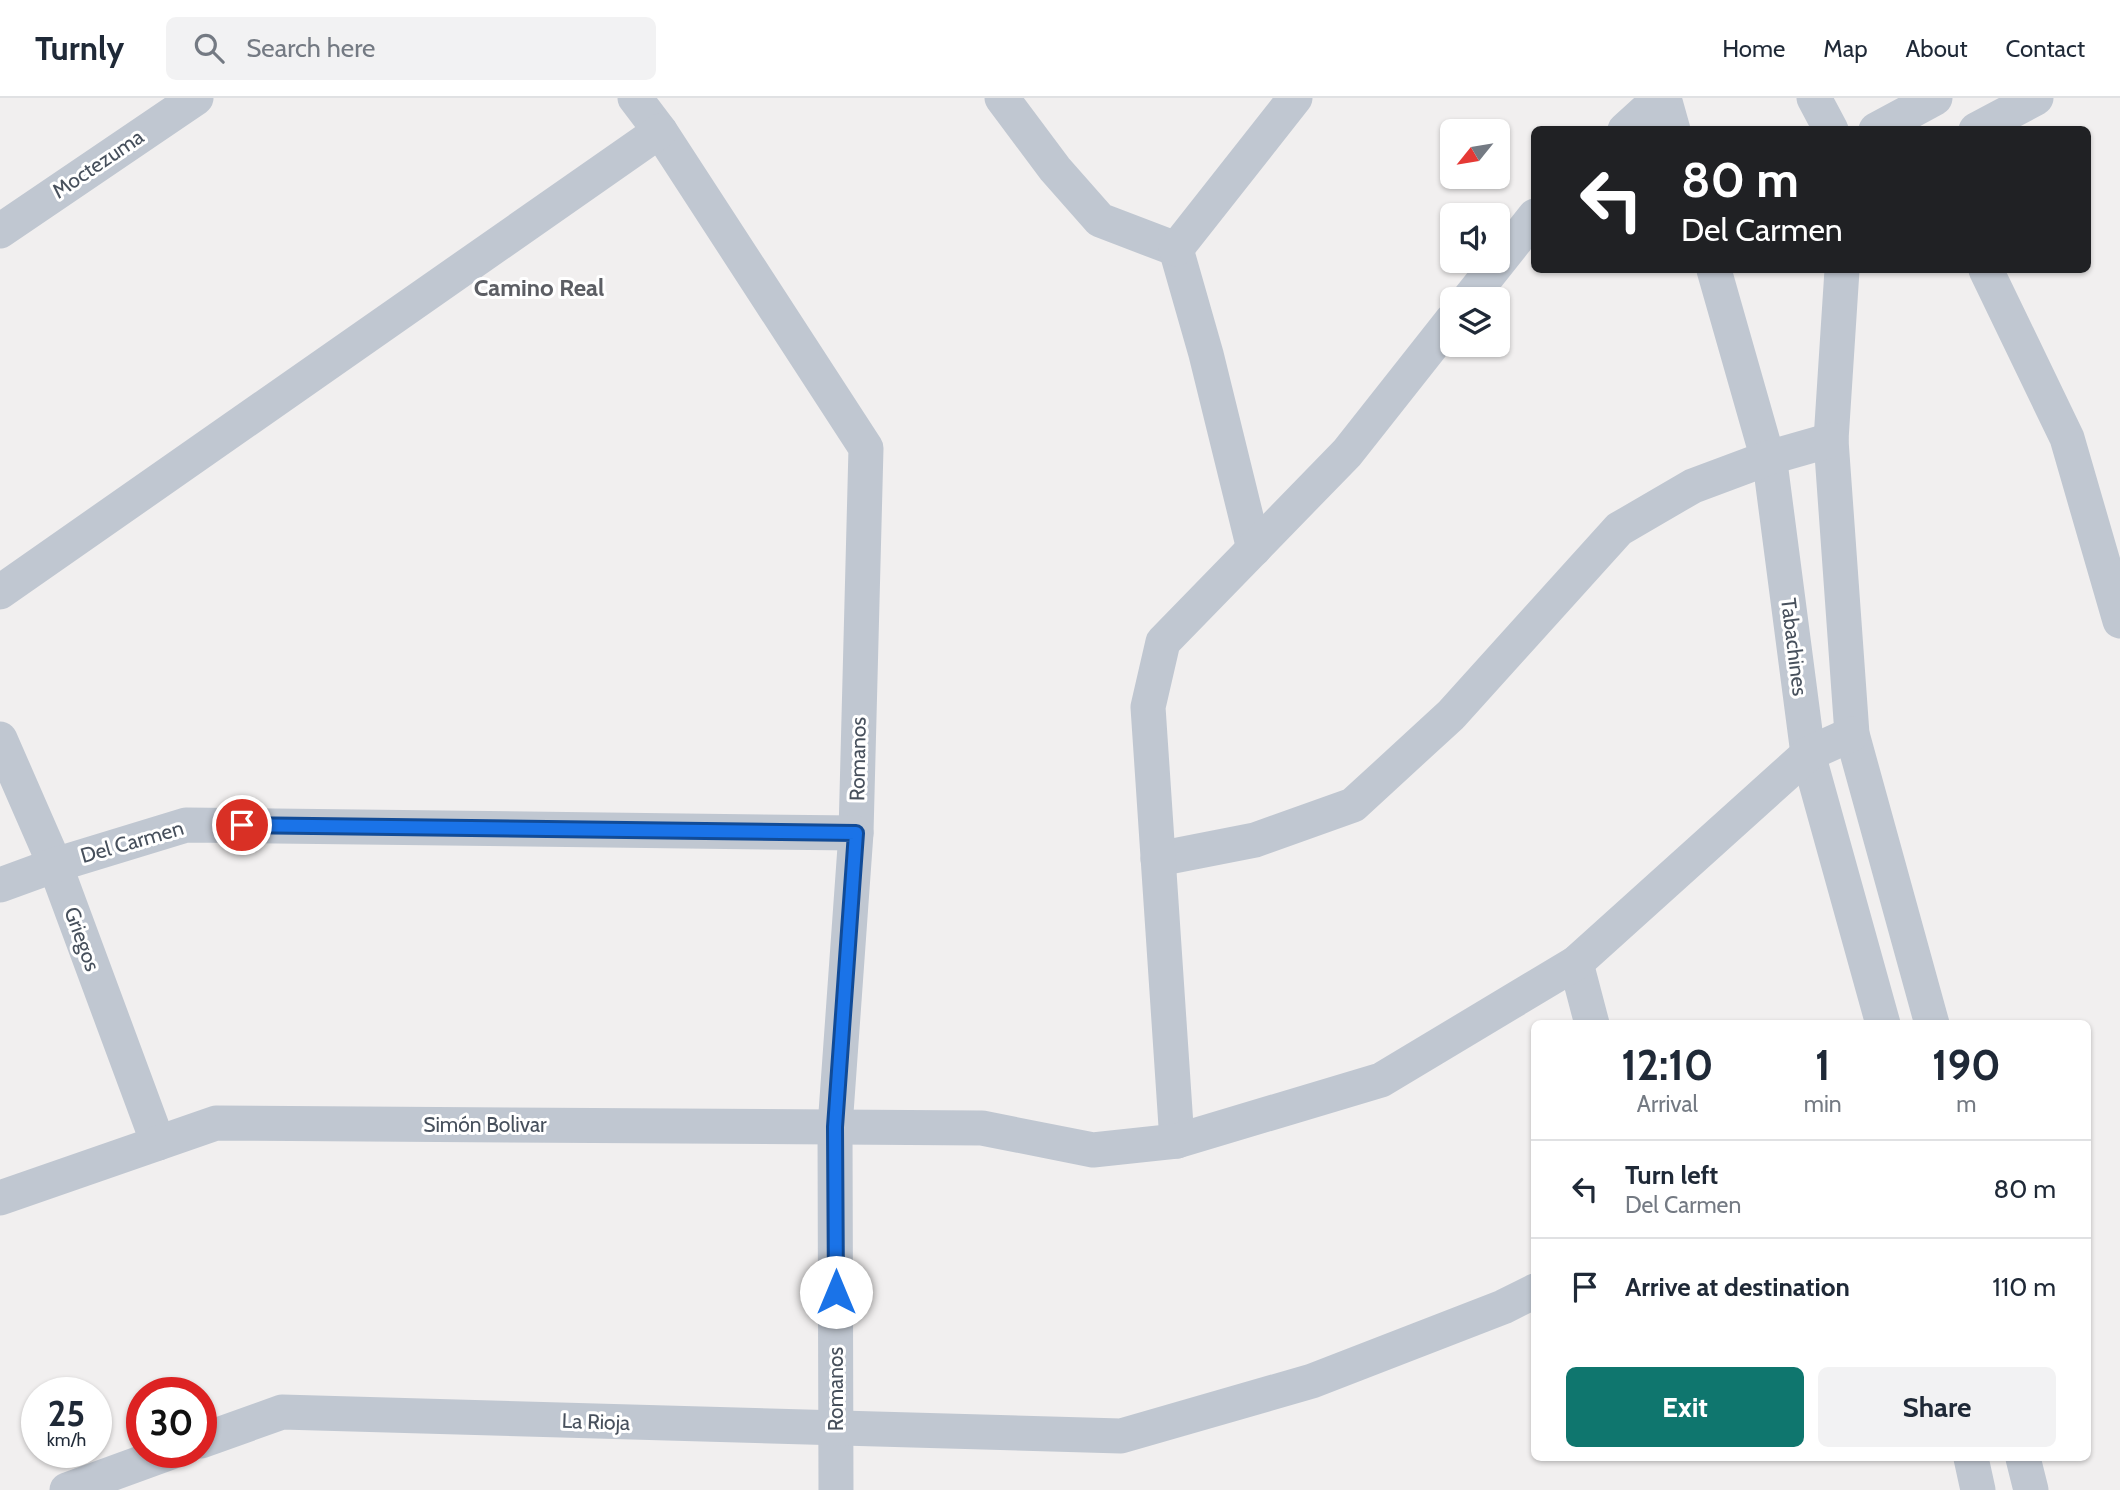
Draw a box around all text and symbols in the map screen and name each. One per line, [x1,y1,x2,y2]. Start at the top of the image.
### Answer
search box [166,17,656,80]
text: Turnly [35,28,124,68]
icon: search [190,29,228,67]
text: Search here [246,32,375,64]
text: Home [1722,34,1785,63]
text: Map [1823,34,1868,63]
text: About [1906,34,1968,63]
text: Contact [2006,34,2085,63]
north arrow [1440,119,1510,189]
map controls [1440,119,1510,357]
street label: Moctezuma [47,124,148,203]
text: 80 m [1681,150,1799,209]
icon: left [1566,154,1657,245]
button: sound [1440,203,1510,273]
text: Del Carmen [1681,210,1843,249]
district label: Camino Real [474,273,604,302]
button: layers [1440,287,1510,357]
street label: Tabachines [1776,597,1813,698]
street label: Romanos [844,716,871,801]
pin [212,795,272,855]
icon: arrive [223,806,261,844]
street label: Del Carmen [77,815,186,868]
street label: Griegos [59,903,106,975]
text: 12:10 [1621,1039,1713,1091]
text: 1 [1815,1039,1830,1091]
text: 190 [1932,1039,2001,1091]
text: Arrival [1637,1090,1698,1118]
text: min [1804,1090,1842,1118]
text: m [1956,1090,1976,1118]
street label: Simón Bolivar [423,1112,547,1137]
text: Turn left [1625,1159,1718,1191]
icon: left [1566,1170,1604,1208]
text: 80 m [1993,1173,2056,1205]
text: Del Carmen [1625,1191,1741,1219]
position arrow [799,1255,873,1329]
icon: arrive [1566,1268,1604,1306]
text: Arrive at destination [1625,1271,1850,1303]
text: 110 m [1992,1271,2056,1303]
street label: Romanos [823,1347,848,1431]
button: Exit [1566,1367,1804,1447]
button: Share [1818,1367,2056,1447]
speed limit sign: 30 [126,1377,217,1468]
text: 25 [48,1392,85,1435]
street label: La Rioja [561,1408,631,1436]
text: km/h [47,1429,86,1451]

